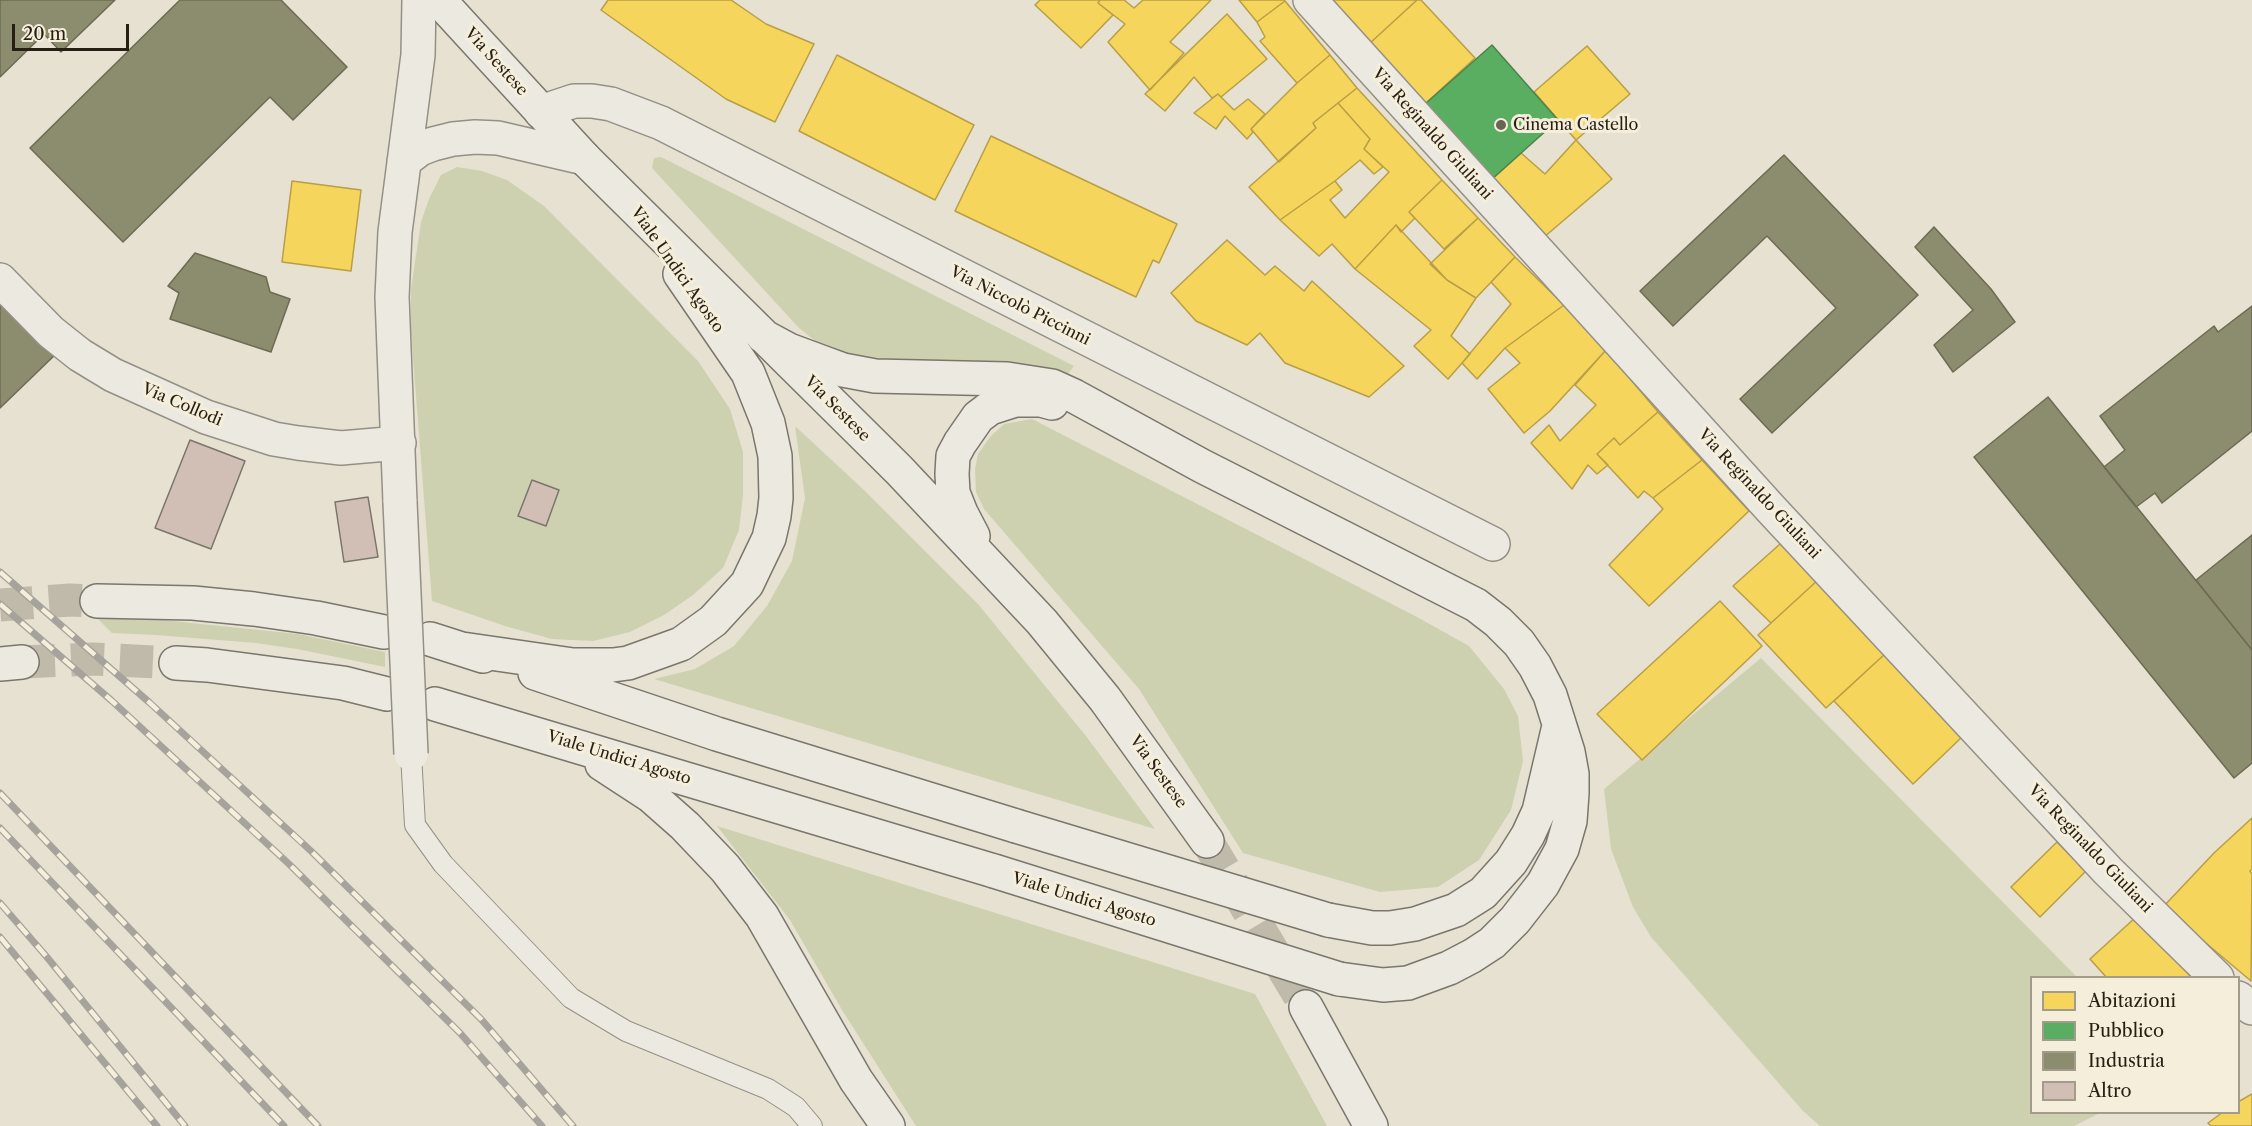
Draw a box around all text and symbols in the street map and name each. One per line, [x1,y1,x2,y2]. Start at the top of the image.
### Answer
scale bar [15,12,132,50]
text: 20 m [23,23,66,45]
street label: Via Sestese [460,24,532,100]
street label: Via Reginaldo Giuliani [1368,64,1496,204]
place label: Cinema Castello [1513,115,1638,135]
marker: Cinema Castello [1494,118,1508,132]
street label: Viale Undici Agosto [626,203,728,337]
street label: Via Niccolò Piccinni [947,262,1093,350]
street label: Via Sestese [800,372,874,446]
street label: Via Collodi [139,380,225,430]
street label: Via Reginaldo Giuliani [1694,425,1824,563]
street label: Viale Undici Agosto [545,727,693,789]
street label: Via Sestese [1125,732,1191,812]
street label: Via Reginaldo Giuliani [2024,781,2156,917]
street label: Viale Undici Agosto [1010,869,1158,931]
legend [2030,976,2240,1114]
text: Abitazioni [2088,990,2176,1012]
text: Pubblico [2088,1020,2164,1042]
text: Industria [2088,1050,2165,1072]
text: Altro [2088,1080,2131,1102]

